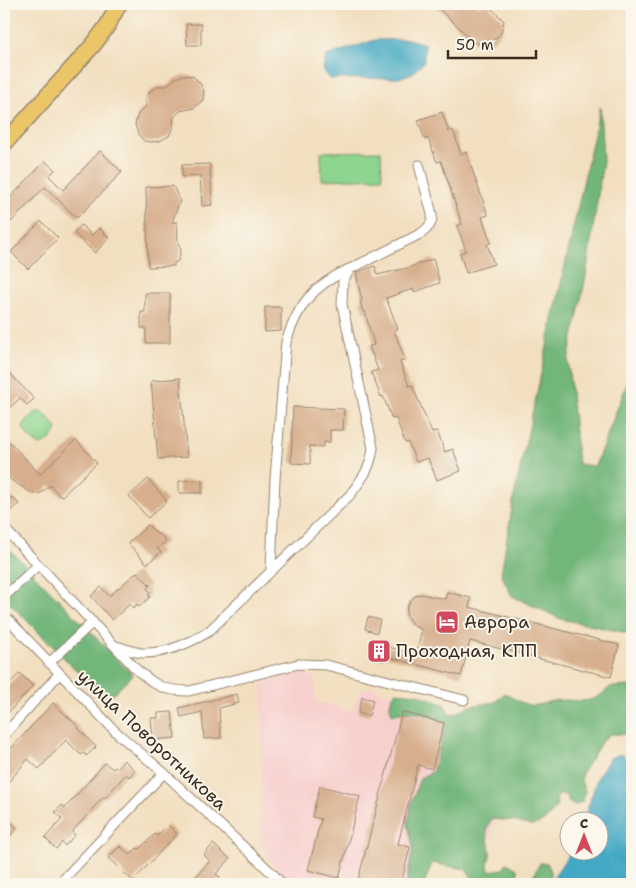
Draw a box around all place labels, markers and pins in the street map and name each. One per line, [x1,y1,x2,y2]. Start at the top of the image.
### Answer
hotel icon: Аврора [434,609,460,635]
place label: Аврора [464,610,529,634]
building icon: Проходная, КПП [366,638,392,664]
place label: Проходная, КПП [396,639,537,663]

